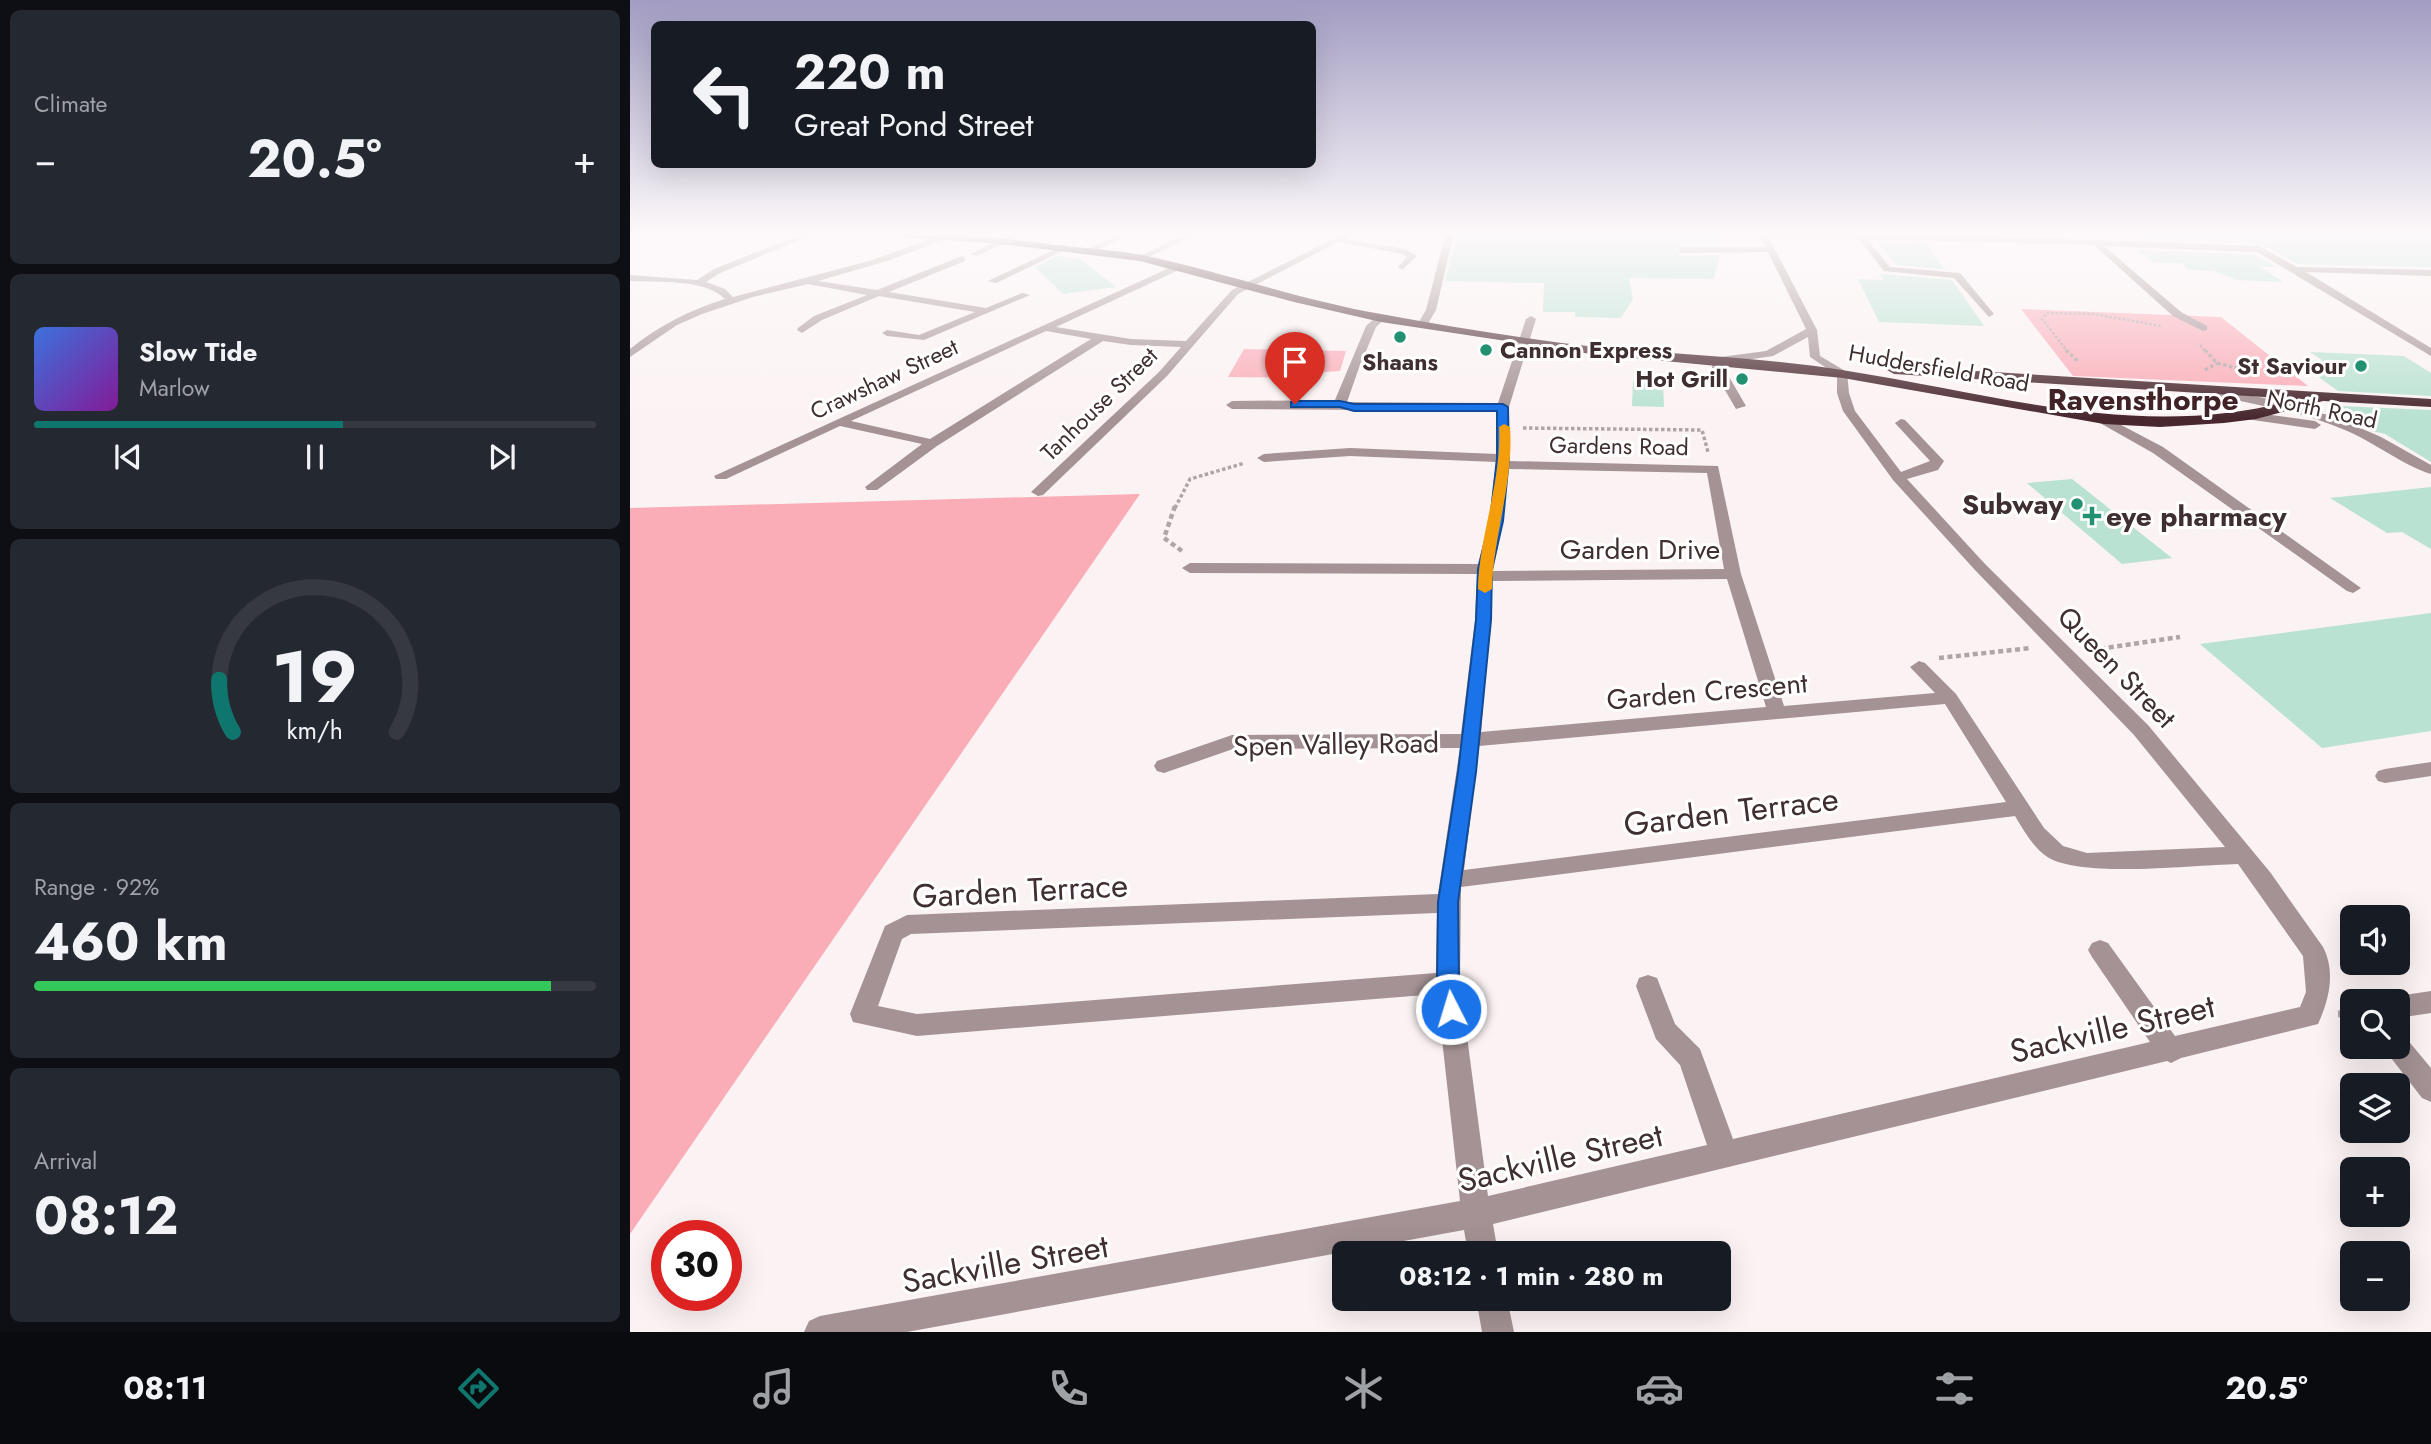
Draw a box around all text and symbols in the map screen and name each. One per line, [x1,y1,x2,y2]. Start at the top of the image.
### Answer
text: 220 m [794,37,946,107]
icon: left [679,49,770,140]
text: Climate [34,87,107,121]
text: Great Pond Street [794,102,1034,148]
text: 20.5° [247,121,382,197]
text: − [34,132,56,187]
text: + [573,132,596,187]
marker: Shaans [1392,329,1408,345]
street label: Crawshaw Street [804,330,964,428]
pin [1265,332,1325,404]
text: Slow Tide [139,333,258,371]
place label: Cannon Express [1500,333,1672,367]
street label: Huddersfield Road [1846,335,2032,401]
street label: Tanhouse Street [1033,339,1166,469]
marker: Cannon Express [1478,342,1494,358]
icon: arrive [1276,343,1314,381]
place label: Shaans [1362,345,1438,379]
place label: St Saviour [2237,349,2348,383]
marker: St Saviour [2353,358,2369,374]
place label: Hot Grill [1635,362,1728,396]
text: Marlow [139,371,210,405]
marker: Hot Grill [1734,371,1750,387]
district label: Ravensthorpe [2047,378,2239,421]
street label: North Road [2263,381,2381,437]
street label: Gardens Road [1549,428,1689,464]
icon: previous [109,438,147,476]
icon: pause [296,438,334,476]
icon: next [483,438,521,476]
place label: Subway [1962,484,2063,525]
marker: Subway [2069,496,2085,512]
place label: eye pharmacy [2106,496,2287,537]
marker: eye pharmacy [2084,508,2100,524]
street label: Garden Drive [1560,529,1720,570]
street label: Queen Street [2048,597,2186,738]
text: 19 [272,624,358,729]
street label: Garden Crescent [1605,662,1809,721]
text: km/h [287,712,343,748]
street label: Spen Valley Road [1233,722,1439,767]
street label: Garden Terrace [1621,775,1841,848]
street label: Garden Terrace [911,861,1129,920]
text: Range · 92% [34,870,159,904]
text: 460 km [34,904,228,980]
map controls [2340,905,2410,1311]
button: sound [2340,905,2410,975]
position arrow [1414,972,1488,1046]
street label: Sackville Street [2005,982,2219,1075]
button: search [2340,989,2410,1059]
button: layers [2340,1073,2410,1143]
street label: Sackville Street [1453,1111,1667,1204]
text: Arrival [34,1144,97,1178]
button: + [2340,1157,2410,1227]
text: 08:12 [34,1178,178,1254]
speed limit sign: 30 [651,1220,742,1311]
street label: Sackville Street [898,1222,1112,1305]
button: − [2340,1241,2410,1311]
text: 08:12 · 1 min · 280 m [1399,1257,1664,1295]
icon: directions [454,1364,503,1413]
icon: music [749,1364,798,1413]
icon: phone [1044,1364,1093,1413]
icon: climate [1339,1364,1388,1413]
icon: car [1635,1364,1684,1413]
icon: filters [1930,1364,1979,1413]
text: 08:11 [123,1365,207,1411]
text: 20.5° [2225,1365,2308,1411]

